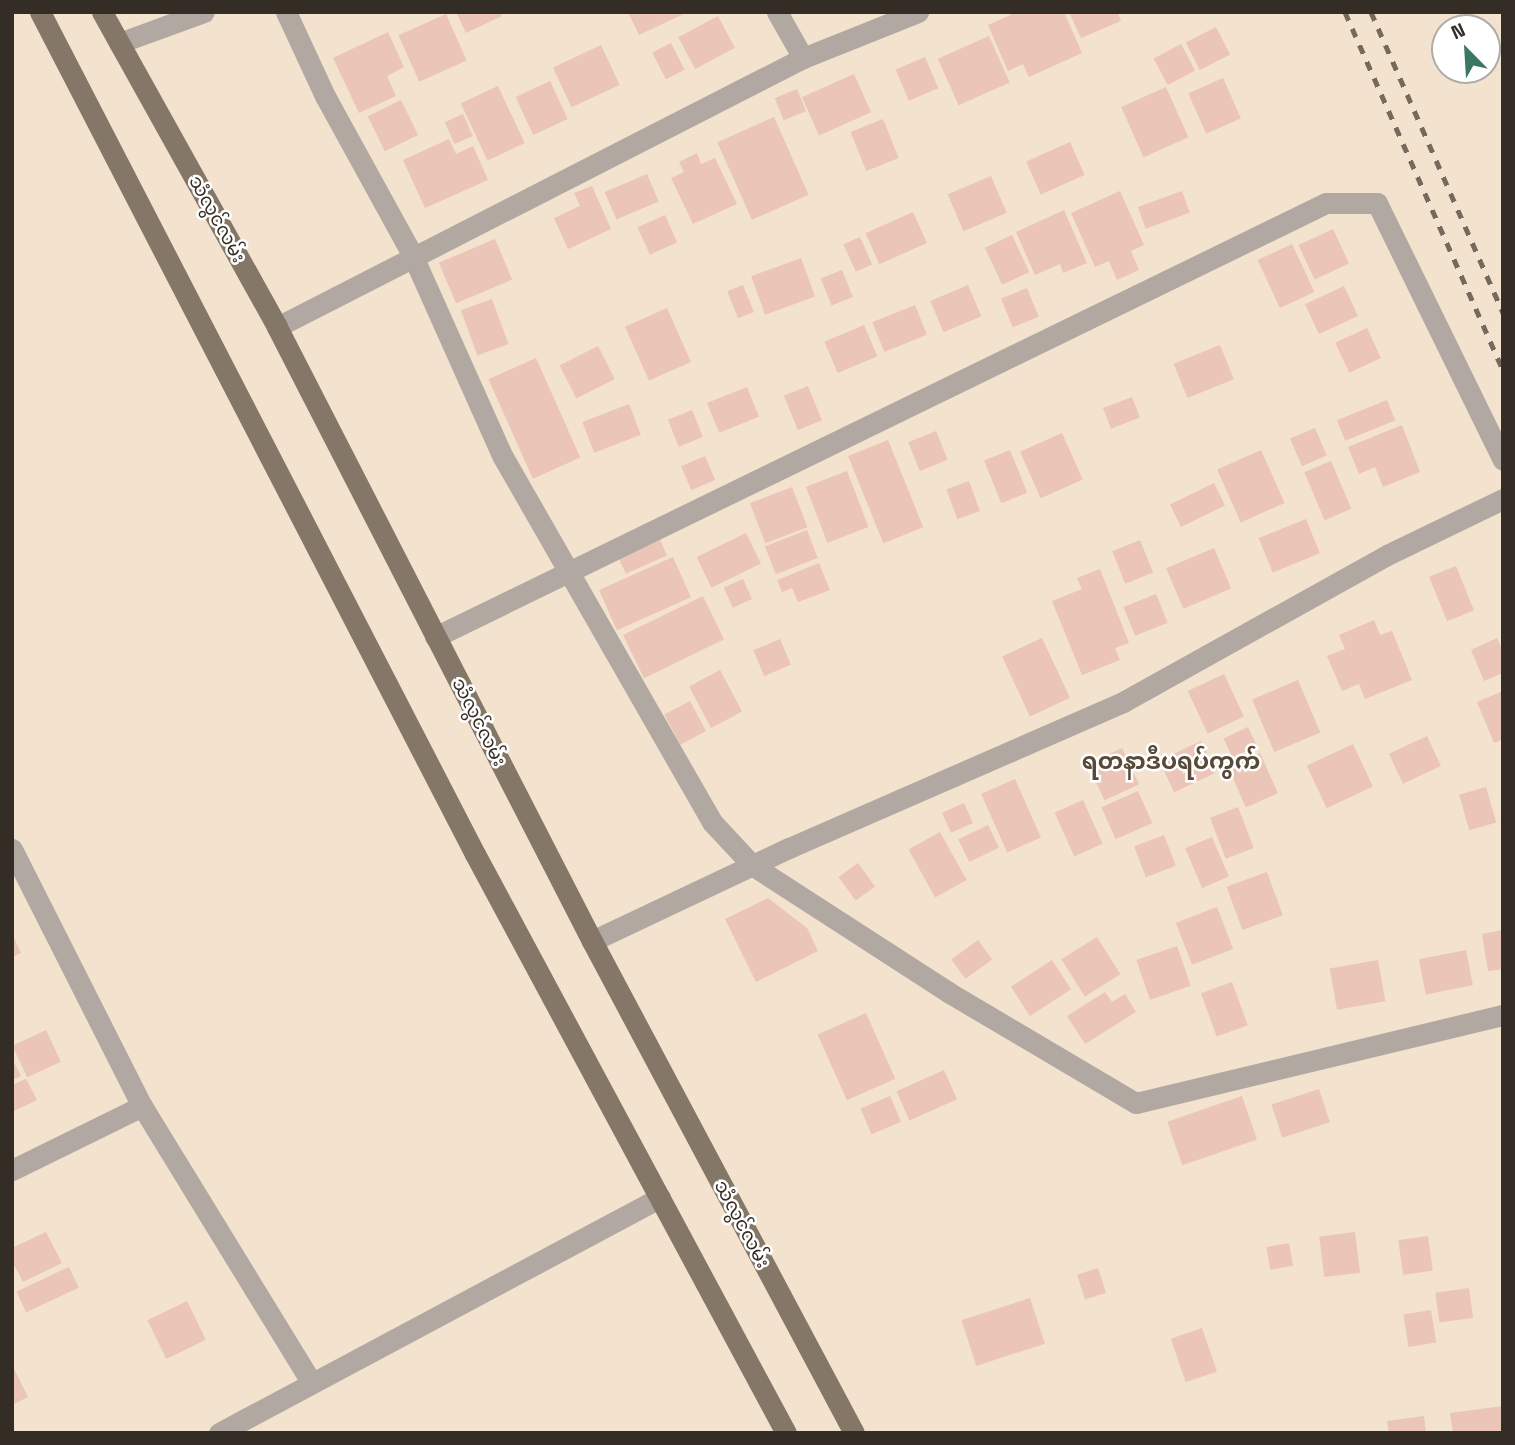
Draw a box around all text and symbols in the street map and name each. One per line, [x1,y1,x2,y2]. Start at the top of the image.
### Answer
north arrow [1431,14,1501,84]
text: N [1447,17,1469,45]
street label: သံလွင်လမ်း [184,172,250,266]
street label: သံလွင်လမ်း [447,674,511,770]
district label: ရတနာဒီပရပ်ကွက် [1082,747,1260,775]
street label: သံလွင်လမ်း [709,1176,775,1272]

